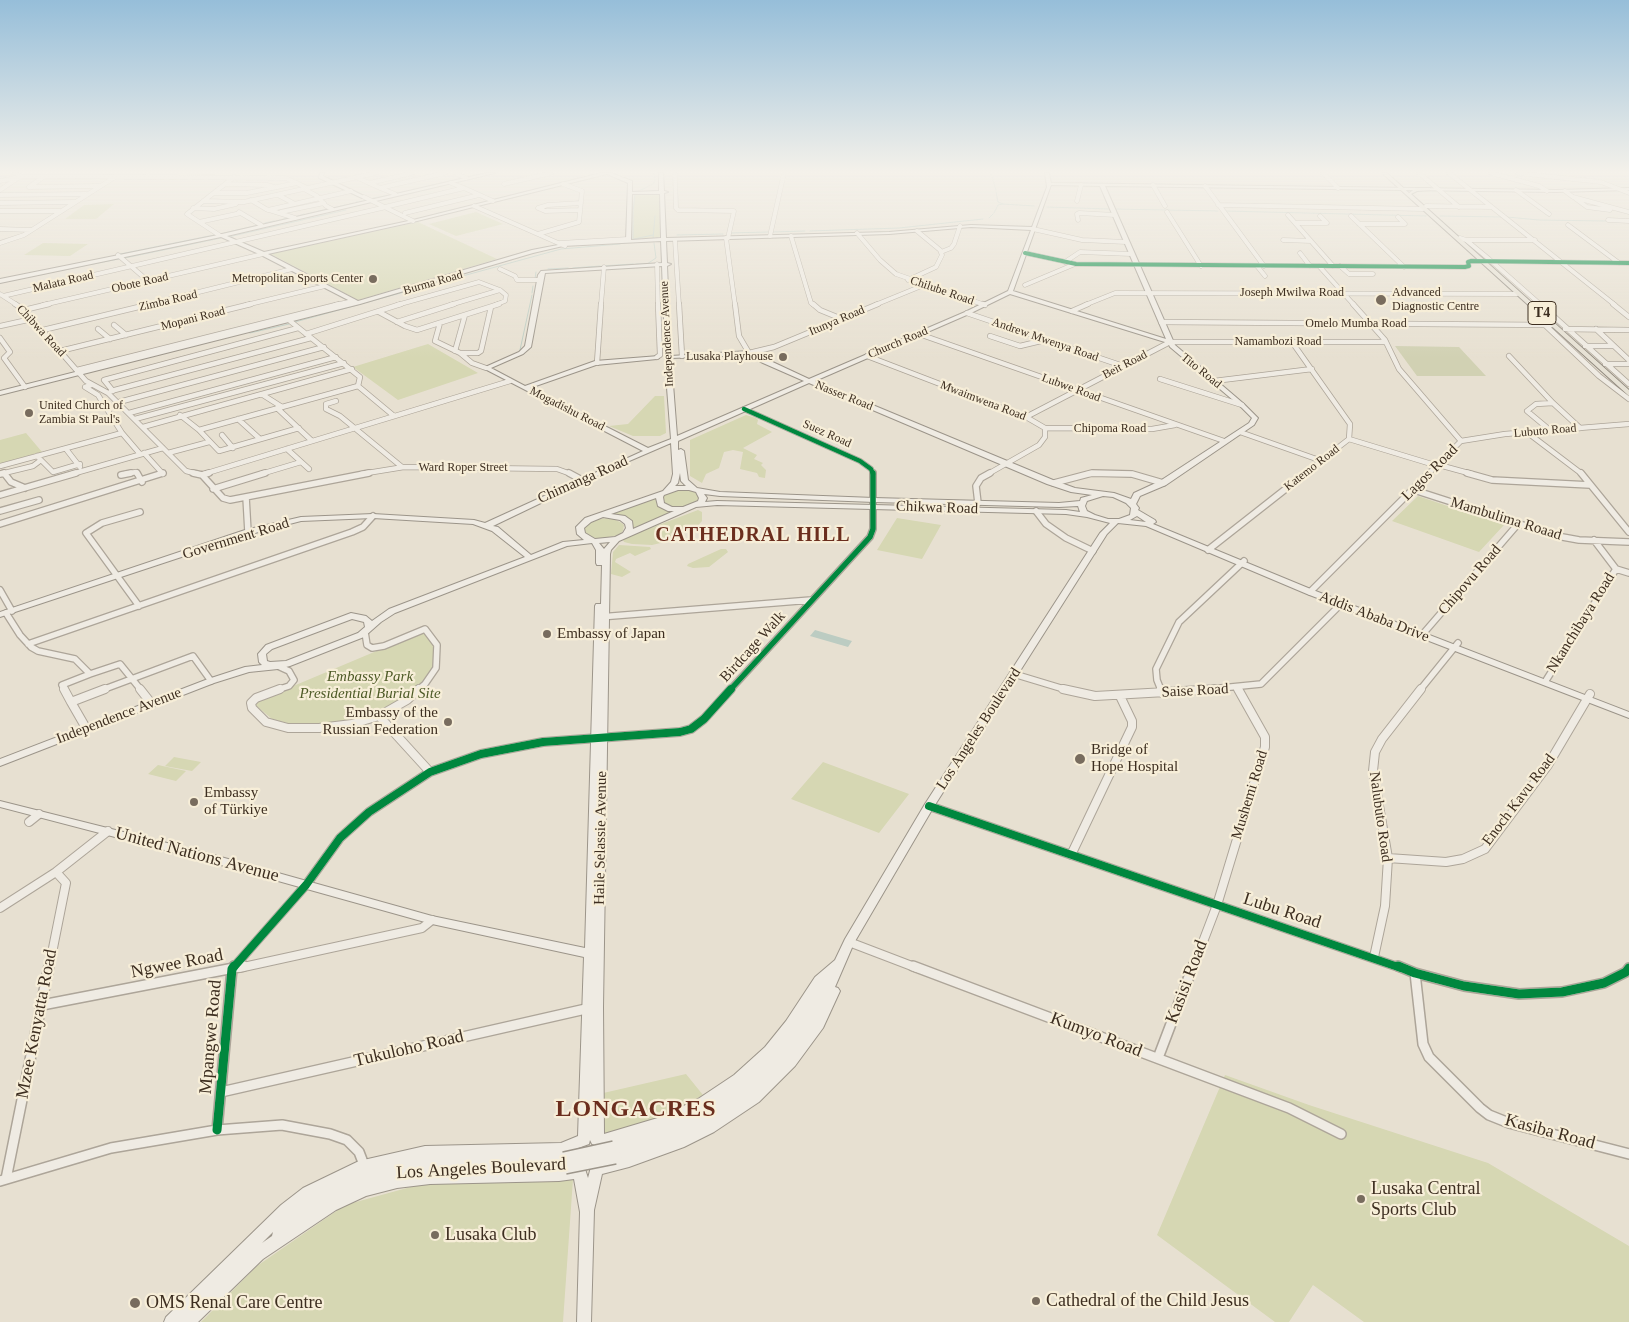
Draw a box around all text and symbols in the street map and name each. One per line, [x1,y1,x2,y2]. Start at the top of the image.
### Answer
street label: Malata Road [31,268,95,296]
street label: Burma Road [402,268,464,298]
street label: Obote Road [110,269,170,297]
place label: Metropolitan Sports Center [232,272,363,286]
marker: Metropolitan Sports Center [367,273,379,285]
street label: Chilube Road [908,273,976,309]
street label: Independence Avenue [657,281,677,387]
street label: Joseph Mwilwa Road [1240,286,1344,300]
place label: Advanced Diagnostic Centre [1392,286,1479,314]
street label: Zimba Road [137,287,199,315]
marker: Advanced Diagnostic Centre [1374,293,1388,307]
street label: Chibwa Road [13,302,69,360]
road number: T4 [1528,302,1556,324]
street label: Itunya Road [807,303,867,339]
street label: Mopani Road [159,304,227,334]
street label: Andrew Mwenya Road [990,315,1100,365]
street label: Omelo Mumba Road [1305,317,1407,331]
street label: Church Road [866,324,930,362]
street label: Namambozi Road [1235,335,1321,349]
street label: Beit Road [1100,348,1150,382]
place label: Lusaka Playhouse [686,350,773,364]
street label: Tito Road [1178,350,1224,392]
marker: Lusaka Playhouse [777,351,789,363]
street label: Lubwe Road [1040,371,1102,405]
street label: Nasser Road [813,378,875,414]
street label: Mwaimwena Road [938,378,1028,424]
street label: Mogadishu Road [527,384,607,434]
place label: United Church of Zambia St Paul's [39,399,123,427]
marker: United Church of Zambia St Paul's [23,407,35,419]
street label: Suez Road [800,417,854,451]
street label: Lubuto Road [1513,421,1577,441]
street label: Chipoma Road [1074,422,1146,436]
street label: Lagos Road [1398,441,1462,505]
street label: Katemo Road [1281,442,1343,494]
street label: Chimanga Road [535,452,631,508]
street label: Ward Roper Street [418,461,508,475]
street label: Mambulima Roaad [1448,494,1564,544]
street label: Chikwa Road [896,498,978,518]
street label: Government Road [181,514,291,564]
district label: CATHEDRAL HILL [654,524,852,548]
street label: Chipovu Road [1435,541,1505,619]
street label: Nkanchibaya Road [1543,570,1619,676]
street label: Addis Ababa Drive [1316,588,1432,646]
street label: Birdcage Walk [716,608,790,686]
place label: Embassy of Japan [557,625,665,643]
marker: Embassy of Japan [541,628,553,640]
street label: Los Angeles Boulevard [933,665,1025,793]
park label: Embassy Park Presidential Burial Site [299,668,441,703]
street label: Saise Road [1161,680,1229,702]
street label: Independence Avenue [54,684,184,748]
place label: Embassy of the Russian Federation [323,704,438,739]
marker: Embassy of the Russian Federation [442,716,454,728]
place label: Bridge of Hope Hospital [1091,741,1178,776]
street label: Mushemi Road [1228,748,1272,842]
street label: Enoch Kavu Road [1479,751,1559,849]
marker: Bridge of Hope Hospital [1073,752,1087,766]
street label: Haile Selassie Avenue [591,771,611,905]
street label: Nalubuto Road [1365,771,1395,863]
place label: Embassy of Türkiye [204,784,268,819]
marker: Embassy of Türkiye [188,796,200,808]
street label: United Nations Avenue [113,823,281,887]
street label: Lubu Road [1240,888,1324,934]
street label: Kasisi Road [1161,937,1213,1027]
street label: Ngwee Road [129,944,225,984]
street label: Mzee Kenyatta Road [12,947,62,1101]
street label: Mpangwe Road [195,979,227,1095]
street label: Kumyo Road [1047,1008,1145,1062]
street label: Tukuloho Road [352,1026,466,1072]
district label: LONGACRES [554,1096,718,1124]
street label: Kasiba Road [1503,1110,1597,1154]
street label: Los Angeles Boulevard [396,1154,566,1184]
place label: Lusaka Central Sports Club [1371,1178,1480,1220]
marker: Lusaka Central Sports Club [1355,1193,1367,1205]
place label: Lusaka Club [445,1224,536,1246]
marker: Lusaka Club [429,1229,441,1241]
place label: Cathedral of the Child Jesus [1046,1290,1249,1312]
place label: OMS Renal Care Centre [146,1292,322,1314]
marker: Cathedral of the Child Jesus [1030,1295,1042,1307]
marker: OMS Renal Care Centre [128,1296,142,1310]

